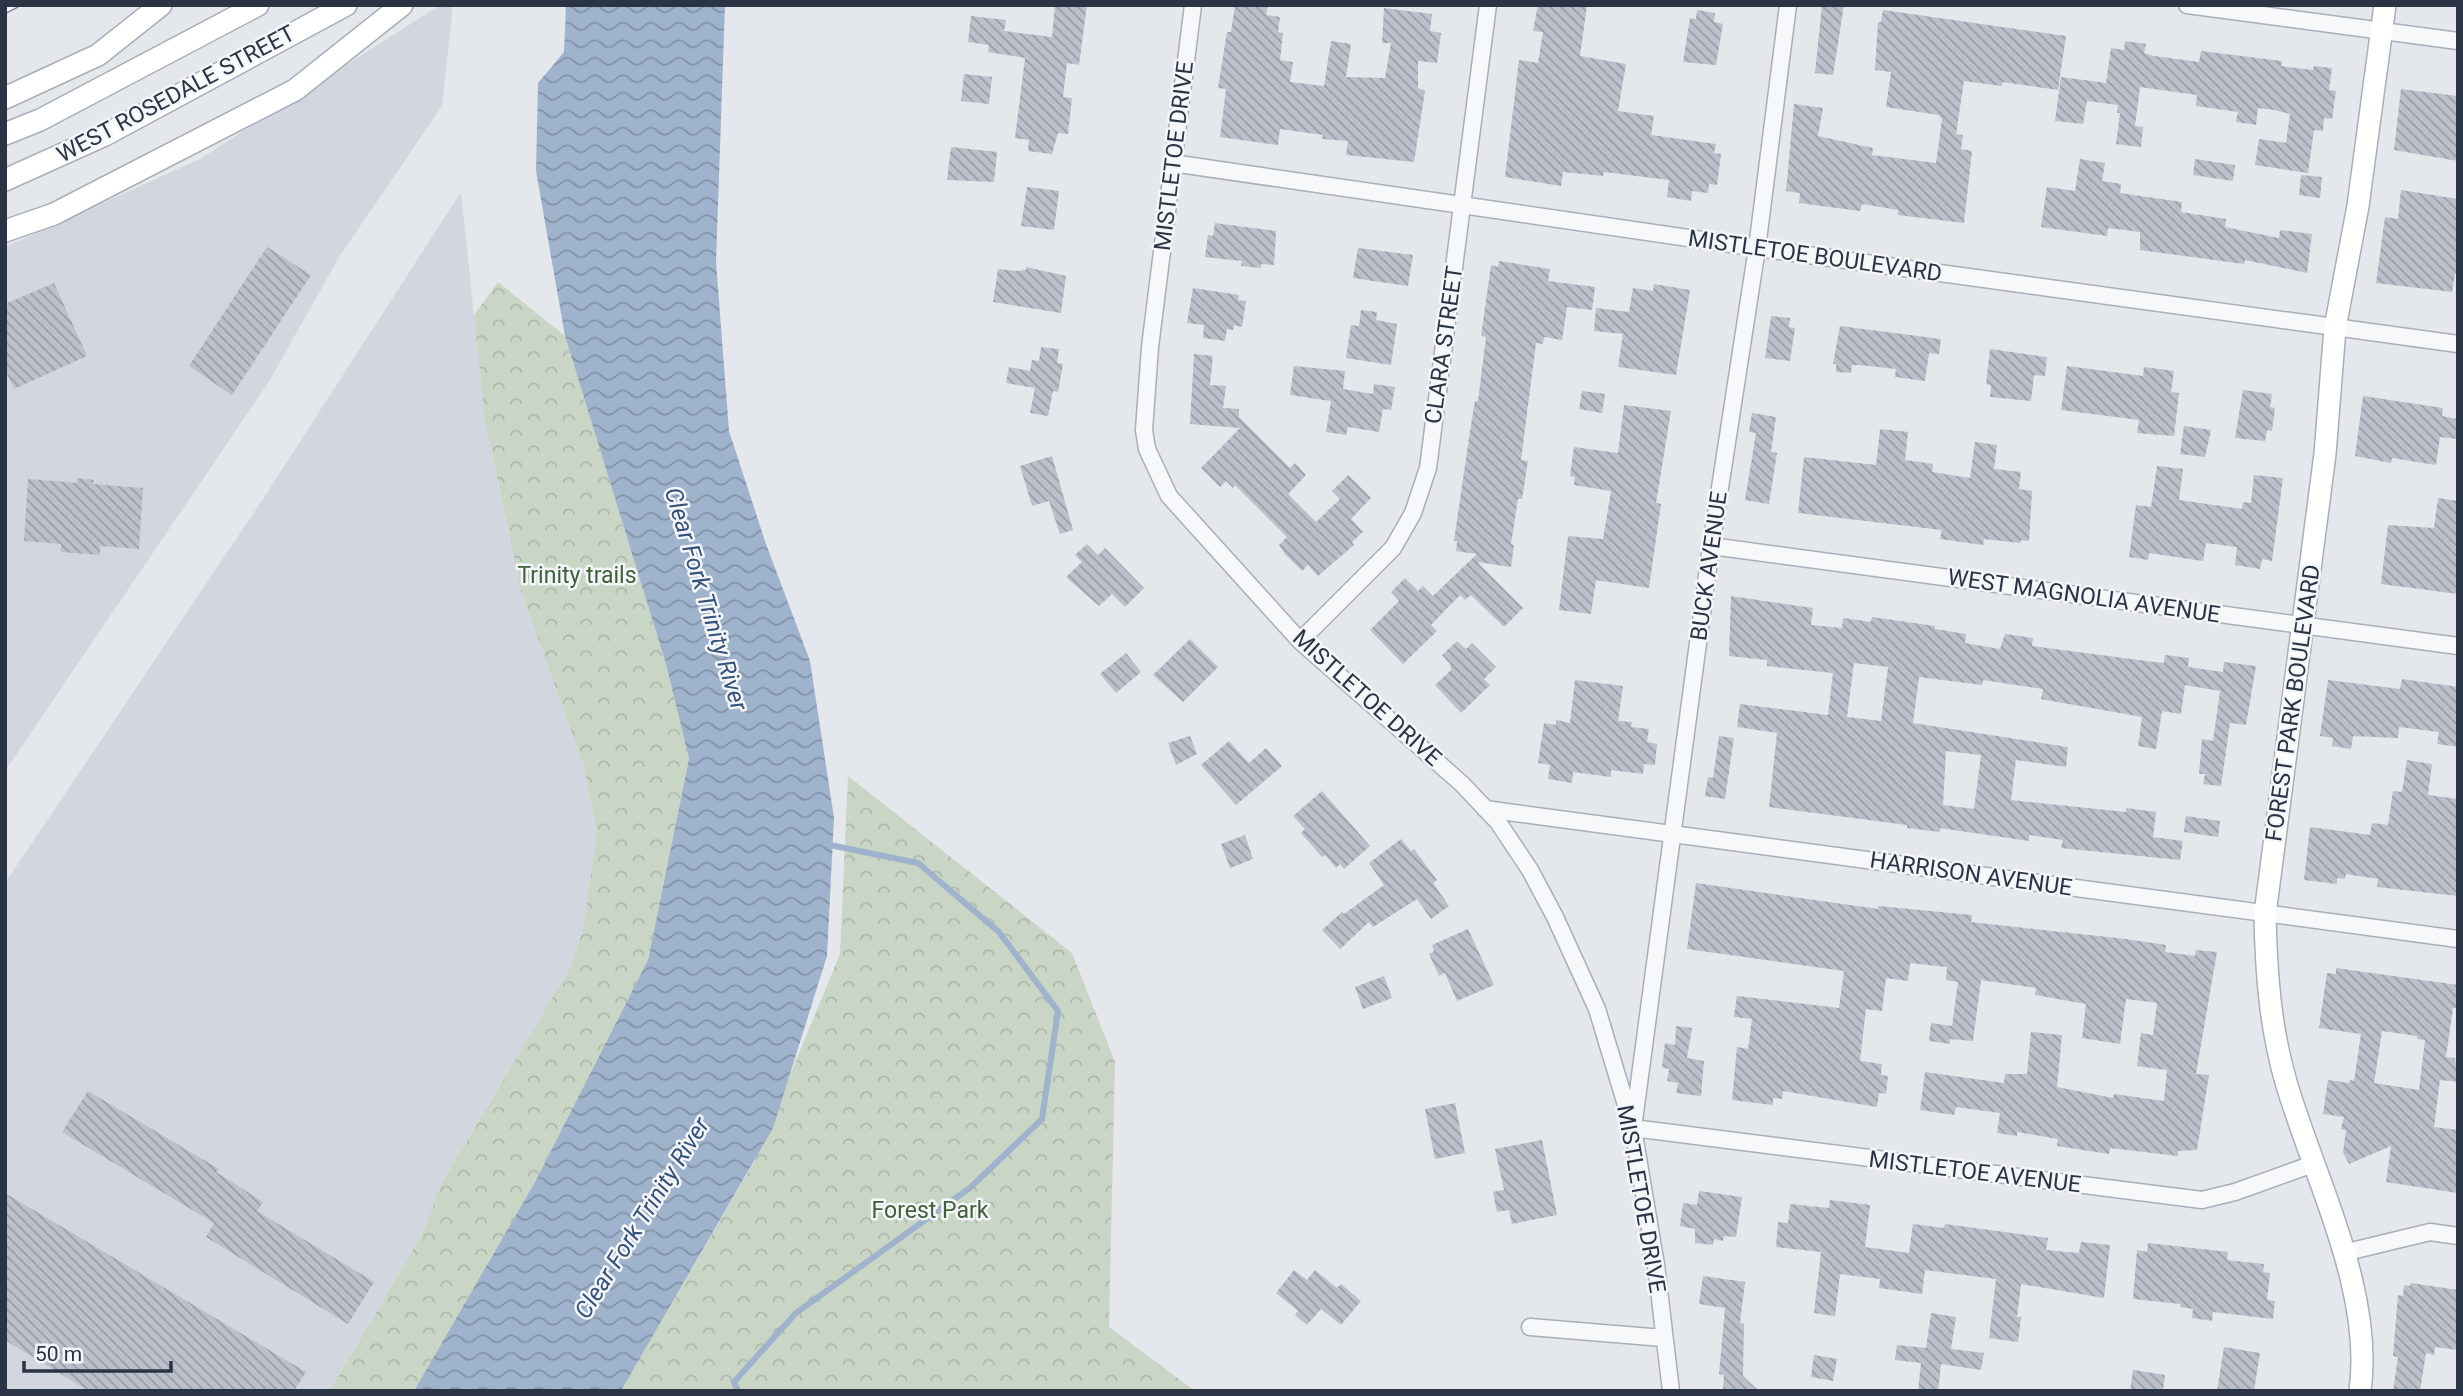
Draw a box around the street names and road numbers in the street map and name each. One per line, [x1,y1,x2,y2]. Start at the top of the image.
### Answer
street label: WEST ROSEDALE STREET [52,20,300,168]
street label: MISTLETOE DRIVE [1149,60,1199,252]
street label: MISTLETOE BOULEVARD [1686,225,1944,287]
street label: CLARA STREET [1420,264,1468,426]
street label: BUCK AVENUE [1685,490,1733,642]
street label: FOREST PARK BOULEVARD [2260,563,2326,843]
street label: WEST MAGNOLIA AVENUE [1946,564,2222,628]
street label: MISTLETOE DRIVE [1287,624,1447,772]
street label: HARRISON AVENUE [1868,846,2074,902]
street label: MISTLETOE DRIVE [1611,1103,1671,1295]
street label: MISTLETOE AVENUE [1867,1146,2083,1198]

